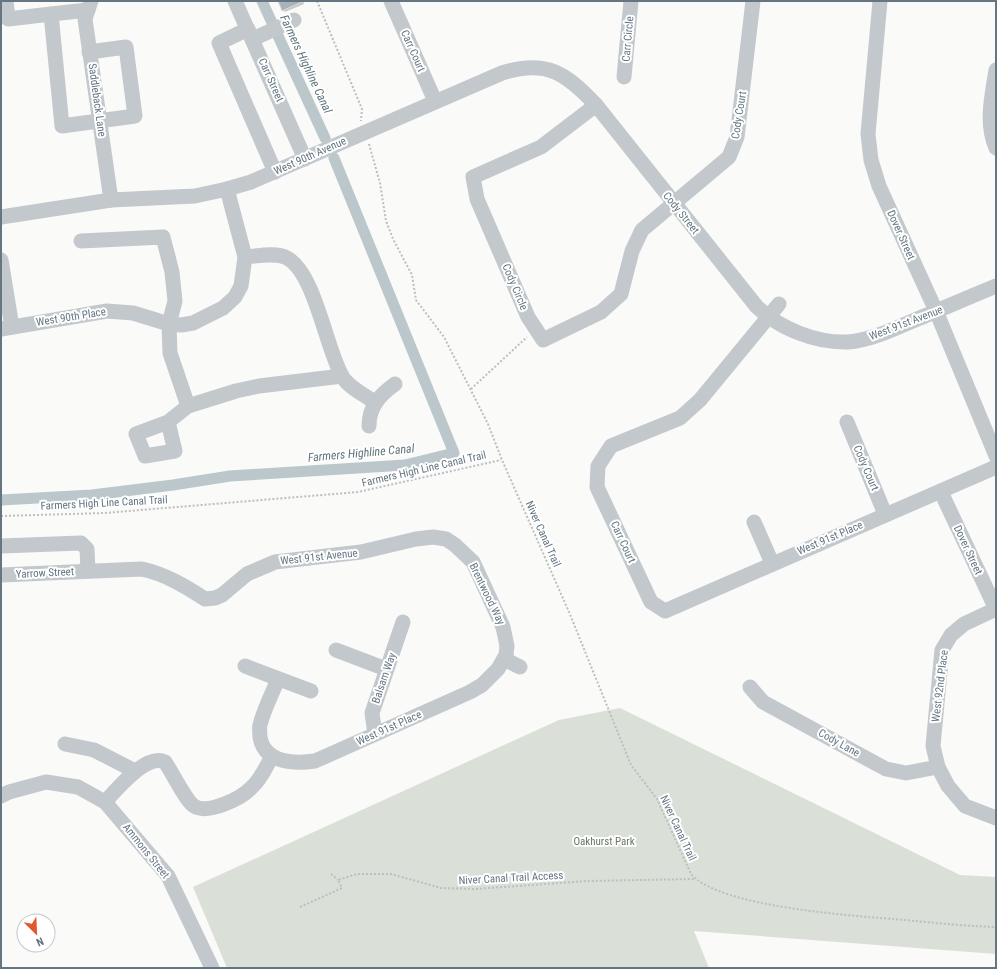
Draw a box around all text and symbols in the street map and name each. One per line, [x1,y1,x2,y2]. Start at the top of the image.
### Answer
water label: Farmers Highline Canal [277,13,335,116]
street label: Carr Circle [620,16,636,62]
street label: Carr Court [398,28,428,74]
street label: Carr Street [256,56,286,104]
street label: Saddleback Lane [85,63,109,137]
street label: Cody Court [729,90,749,140]
street label: West 90th Avenue [272,134,348,178]
street label: Cody Street [660,189,702,237]
street label: Dover Street [884,208,918,262]
street label: Cody Circle [499,262,531,312]
street label: West 91st Avenue [867,303,945,343]
street label: West 90th Place [35,305,107,329]
water label: Farmers Highline Canal [307,441,415,465]
street label: Cody Court [851,443,881,493]
street label: Farmers High Line Canal Trail [361,448,487,490]
street label: Farmers High Line Canal Trail [40,493,168,513]
street label: Niver Canal Trail [523,499,563,569]
street label: West 91st Place [795,518,865,558]
street label: Carr Court [608,519,638,565]
street label: Dover Street [951,523,985,577]
street label: West 91st Avenue [280,546,358,568]
street label: Brentwood Way [466,561,508,627]
street label: Yarrow Street [16,565,74,581]
street label: West 92nd Place [929,649,951,723]
street label: Balsam Way [369,651,399,705]
street label: West 91st Place [354,708,424,748]
street label: Cody Lane [816,726,862,760]
street label: Niver Canal Trail [657,793,699,863]
street label: Ammons Street [120,821,172,881]
park label: Oakhurst Park [573,835,635,848]
street label: Niver Canal Trail Access [458,869,564,887]
north arrow [16,913,56,953]
text: N [34,934,46,949]

